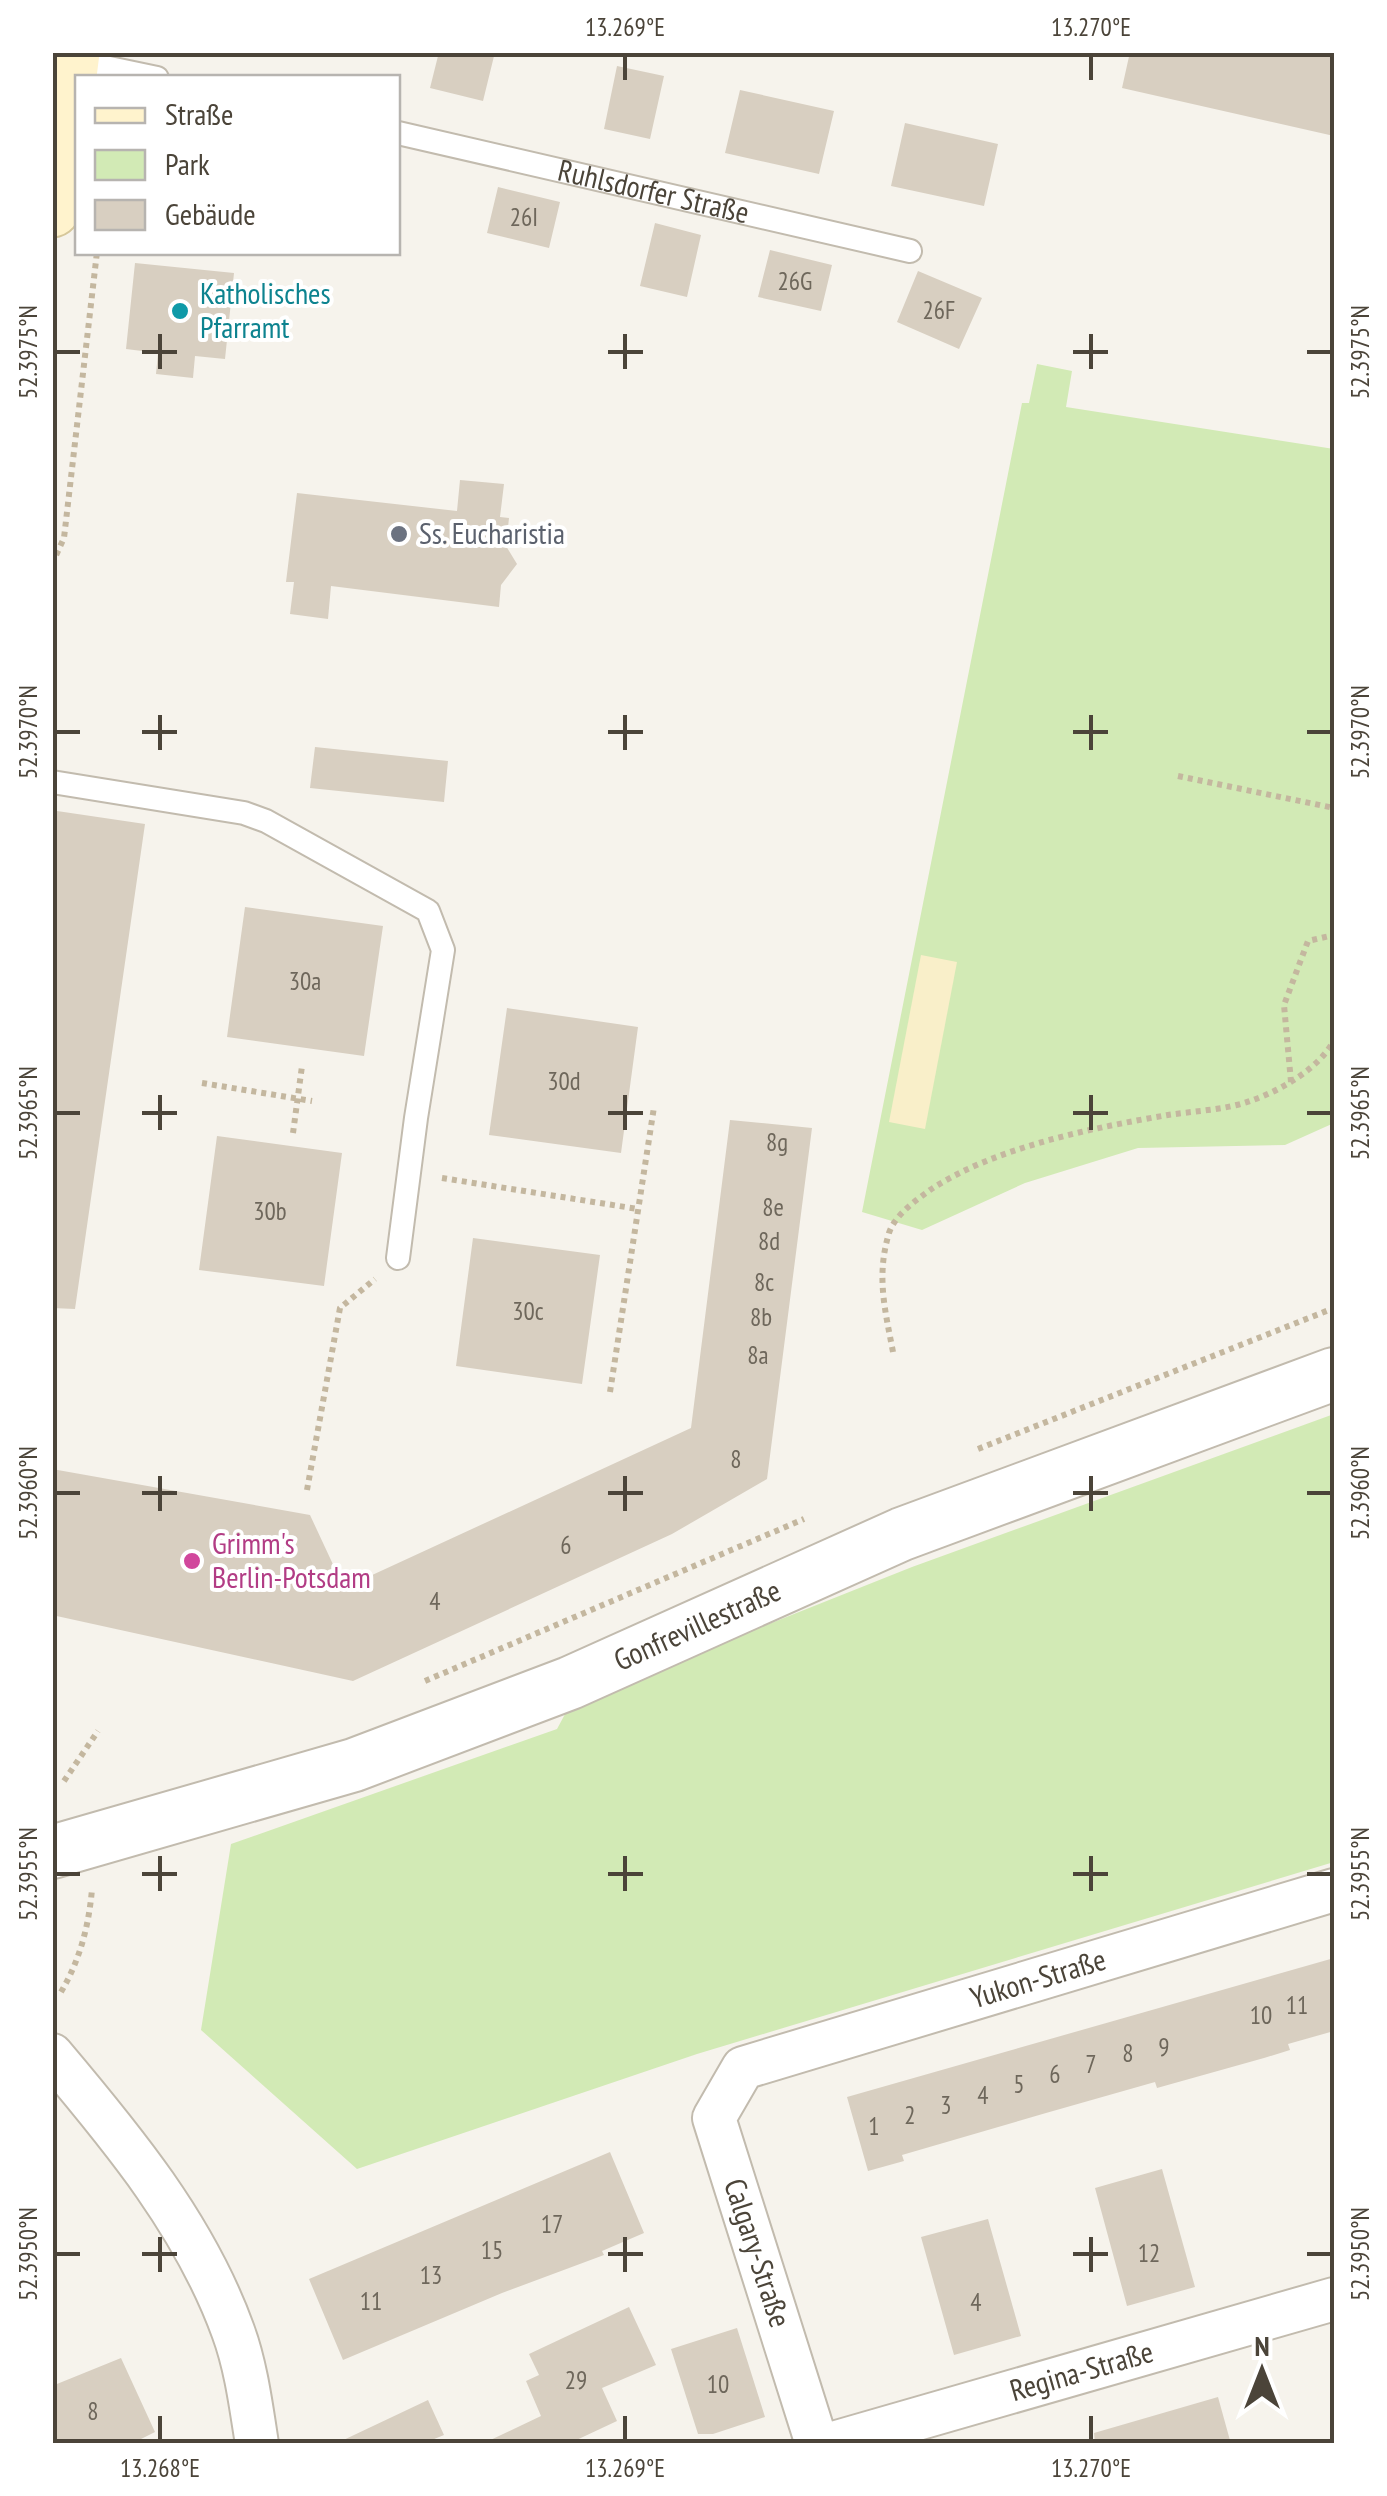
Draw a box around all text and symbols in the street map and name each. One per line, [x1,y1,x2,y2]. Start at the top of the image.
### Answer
text: 13.269°E [585,11,665,43]
text: 13.270°E [1051,11,1131,43]
legend [75,75,400,255]
text: Straße [165,94,233,133]
text: Park [165,144,210,183]
street label: Ruhlsdorfer Straße [554,149,753,231]
text: Gebäude [165,194,256,233]
house number: 26I [510,201,538,233]
house number: 26G [778,265,812,297]
place label: Katholisches Pfarramt [200,273,331,346]
house number: 26F [923,294,955,326]
marker: Katholisches Pfarramt [169,300,191,322]
text: 52.3975°N [12,305,44,399]
text: 52.3975°N [1344,305,1376,399]
place label: Ss. Eucharistia [419,513,565,552]
marker: Ss. Eucharistia [388,523,410,545]
text: 52.3970°N [12,685,44,779]
text: 52.3970°N [1344,685,1376,779]
house number: 30a [289,965,321,997]
house number: 30d [547,1065,581,1097]
text: 52.3965°N [12,1066,44,1160]
text: 52.3965°N [1344,1066,1376,1160]
house number: 8g [766,1126,788,1158]
house number: 8e [762,1191,784,1223]
house number: 30b [253,1195,287,1227]
house number: 8d [758,1225,780,1257]
house number: 8c [754,1266,774,1298]
house number: 30c [512,1295,544,1327]
house number: 8b [750,1301,772,1333]
house number: 8a [747,1339,769,1371]
house number: 8 [730,1443,742,1475]
text: 52.3960°N [12,1446,44,1540]
text: 52.3960°N [1344,1446,1376,1540]
place label: Grimm's Berlin-Potsdam [212,1523,371,1596]
house number: 6 [560,1529,572,1561]
marker: Grimm's Berlin-Potsdam [181,1550,203,1572]
street label: Gonfrevillestraße [607,1570,786,1679]
house number: 4 [429,1585,441,1617]
text: 52.3955°N [12,1827,44,1921]
text: 52.3955°N [1344,1827,1376,1921]
street label: Yukon-Straße [965,1939,1110,2016]
house number: 11 [1286,1989,1308,2021]
house number: 10 [1250,1999,1272,2031]
house number: 9 [1158,2031,1170,2063]
house number: 8 [1122,2037,1134,2069]
house number: 7 [1085,2048,1097,2080]
house number: 6 [1049,2058,1061,2090]
house number: 5 [1013,2068,1025,2100]
house number: 4 [977,2079,989,2111]
house number: 3 [940,2089,952,2121]
house number: 2 [904,2099,916,2131]
house number: 1 [868,2110,880,2142]
street label: Calgary-Straße [716,2173,801,2332]
text: 52.3950°N [12,2207,44,2301]
text: 52.3950°N [1344,2207,1376,2301]
house number: 17 [541,2208,563,2240]
house number: 15 [481,2234,503,2266]
house number: 12 [1138,2237,1160,2269]
house number: 13 [420,2259,442,2291]
house number: 11 [360,2285,382,2317]
house number: 4 [970,2286,982,2318]
north arrow [1212,2321,1312,2421]
text: N [1254,2327,1270,2364]
street label: Regina-Straße [1005,2331,1157,2409]
house number: 29 [565,2364,587,2396]
house number: 10 [707,2368,729,2400]
house number: 8 [87,2395,99,2427]
text: 13.268°E [120,2452,200,2484]
text: 13.269°E [585,2452,665,2484]
text: 13.270°E [1051,2452,1131,2484]

